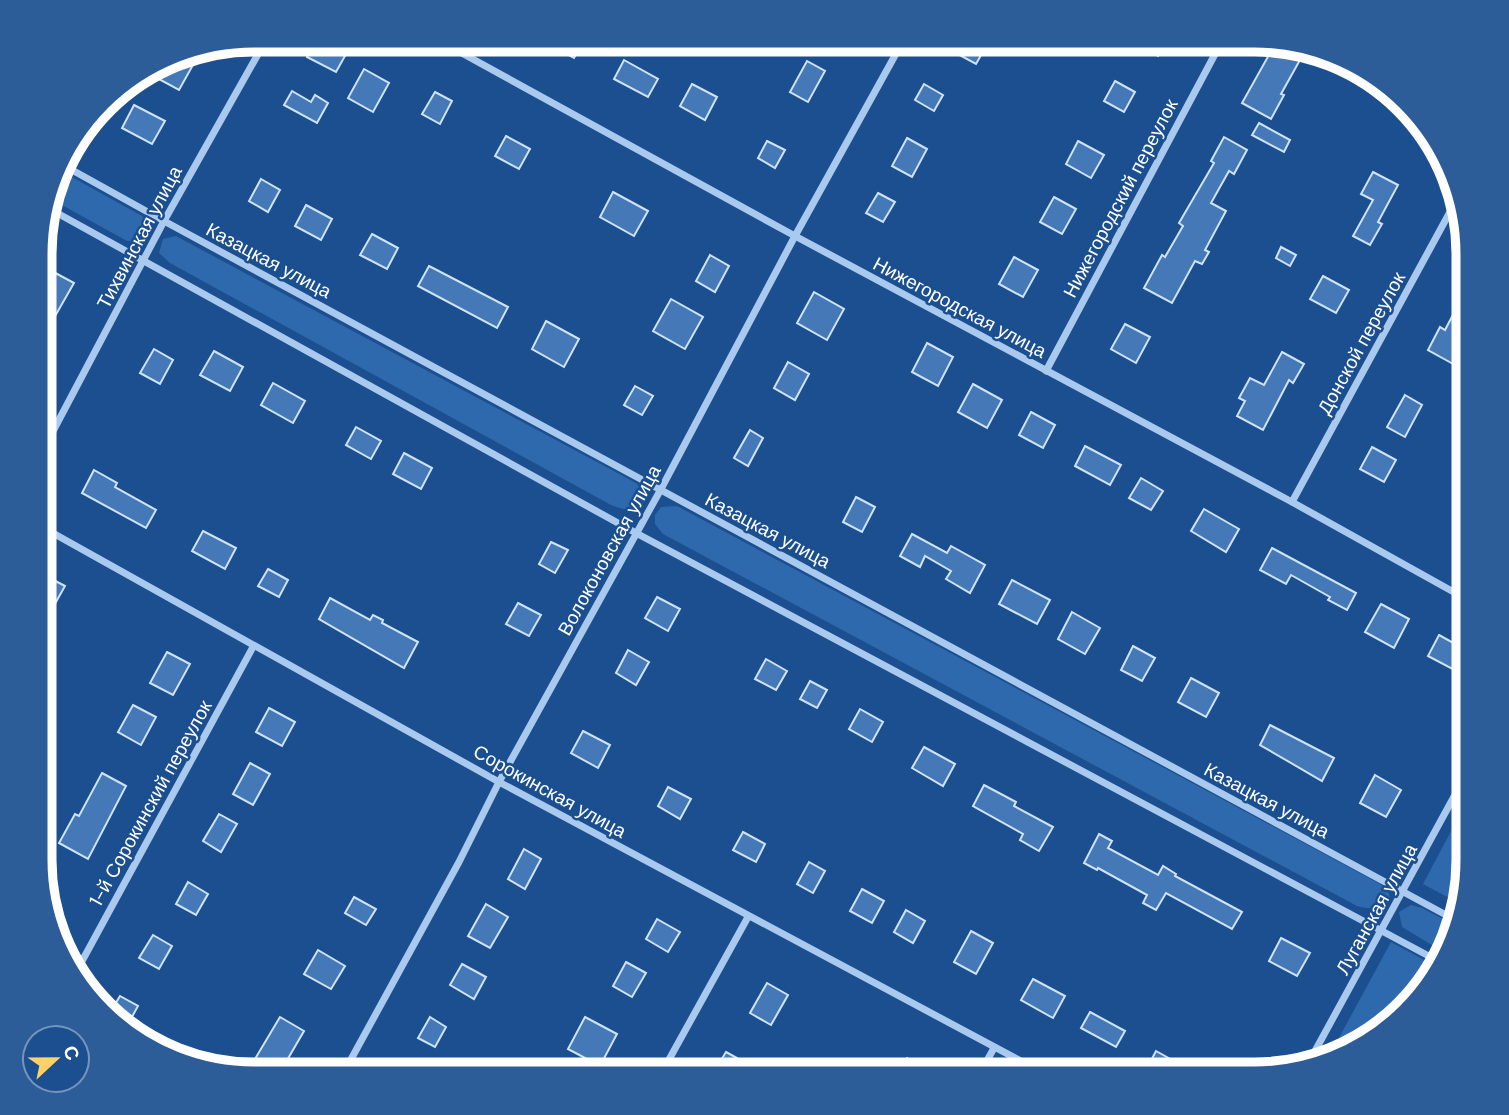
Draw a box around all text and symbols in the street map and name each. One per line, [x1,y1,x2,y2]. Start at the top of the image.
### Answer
street label: Нижегородский переулок [1057,94,1184,302]
street label: Тихвинская улица [91,161,188,313]
street label: Казацкая улица [202,217,336,304]
street label: Нижегородская улица [869,251,1051,364]
street label: Донской переулок [1312,267,1411,419]
street label: Волоконовская улица [552,460,667,640]
street label: Казацкая улица [701,487,835,574]
street label: 1-й Сорокинский переулок [83,695,218,911]
street label: Сорокинская улица [469,739,631,844]
street label: Казацкая улица [1200,757,1334,844]
street label: Луганская улица [1330,839,1423,979]
north arrow [21,1024,91,1094]
text: С [57,1042,86,1064]

